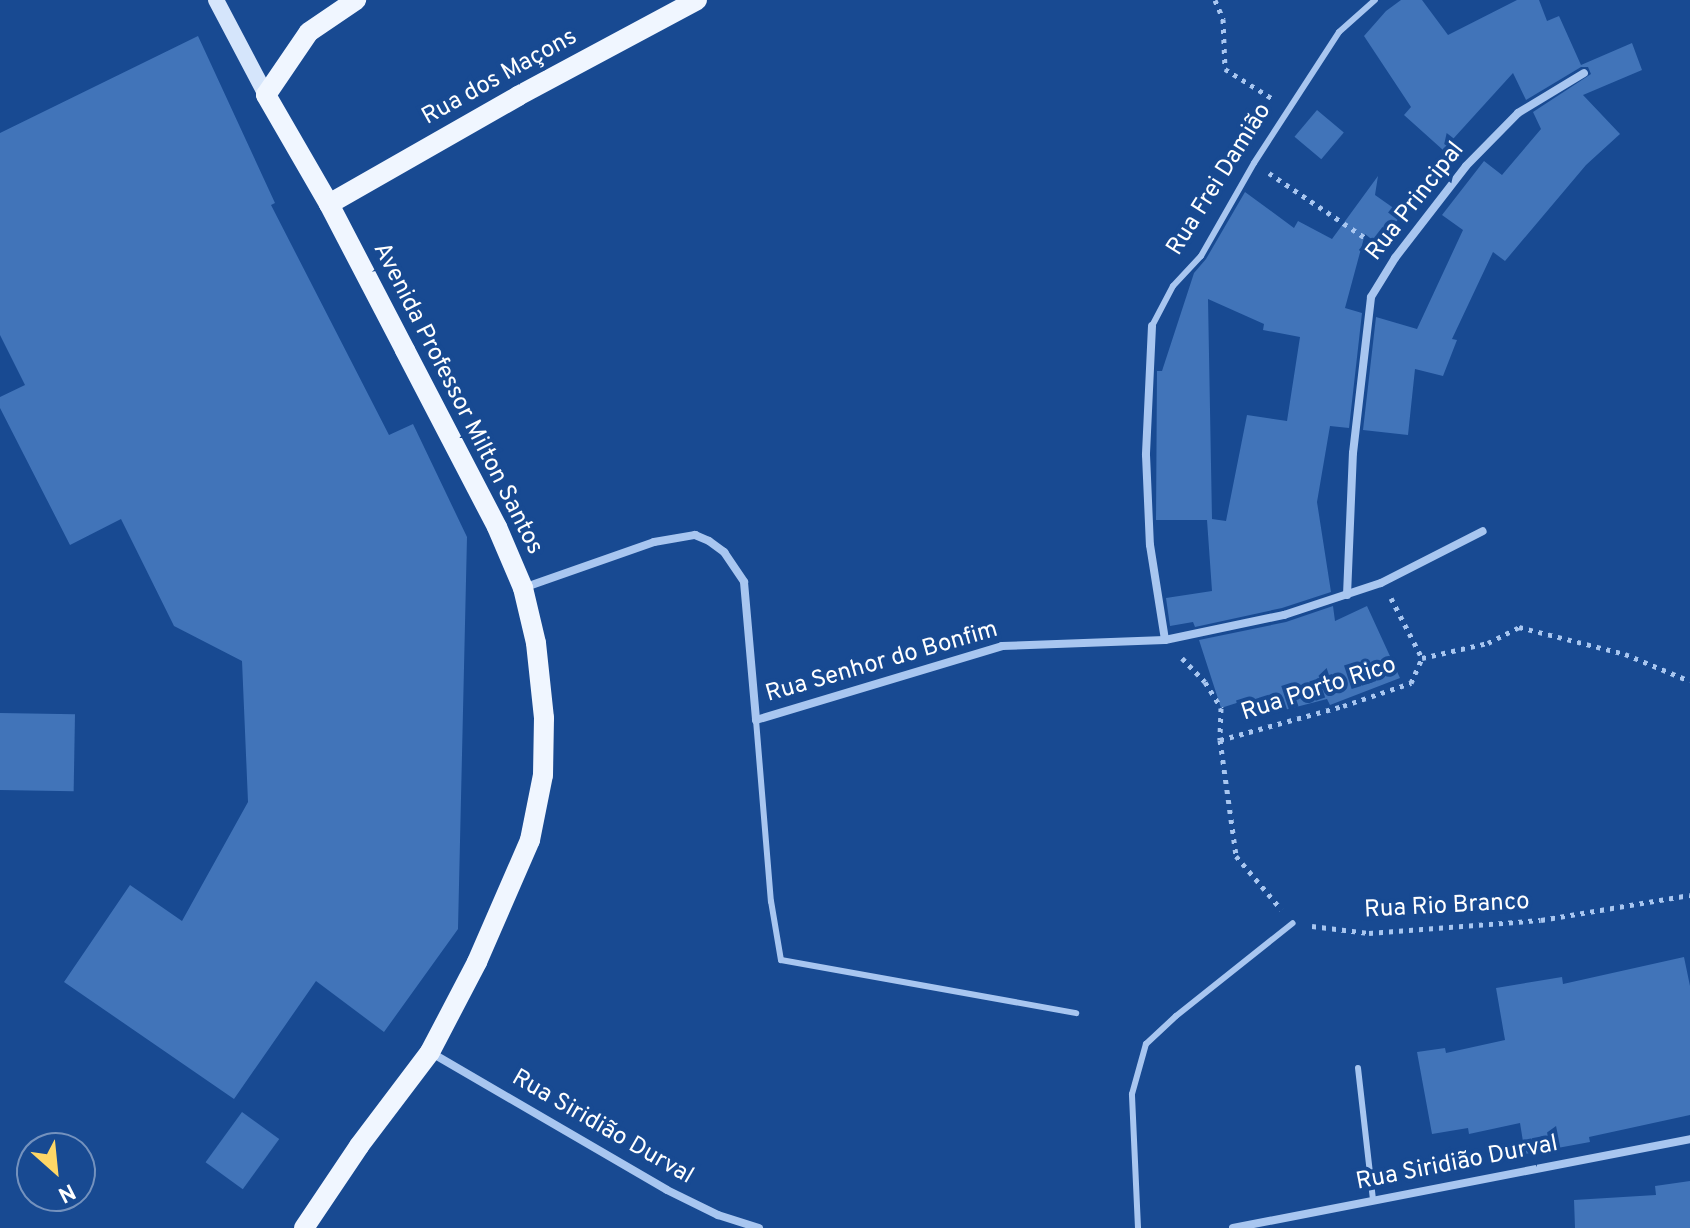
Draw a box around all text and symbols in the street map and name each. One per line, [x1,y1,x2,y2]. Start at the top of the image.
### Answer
street label: Rua dos Maçons [417,24,583,132]
street label: Rua Frei Damião [1162,99,1278,261]
street label: Rua Principal [1361,137,1471,267]
street label: Avenida Professor Milton Santos [366,238,548,560]
street label: Rua Senhor do Bonfim [763,616,1001,710]
street label: Rua Porto Rico [1238,651,1400,729]
street label: Rua Rio Branco [1364,888,1530,926]
street label: Rua Siridião Durval [506,1064,698,1192]
street label: Rua Siridião Durval [1354,1130,1560,1198]
north arrow [16,1132,96,1212]
text: N [53,1176,79,1208]

